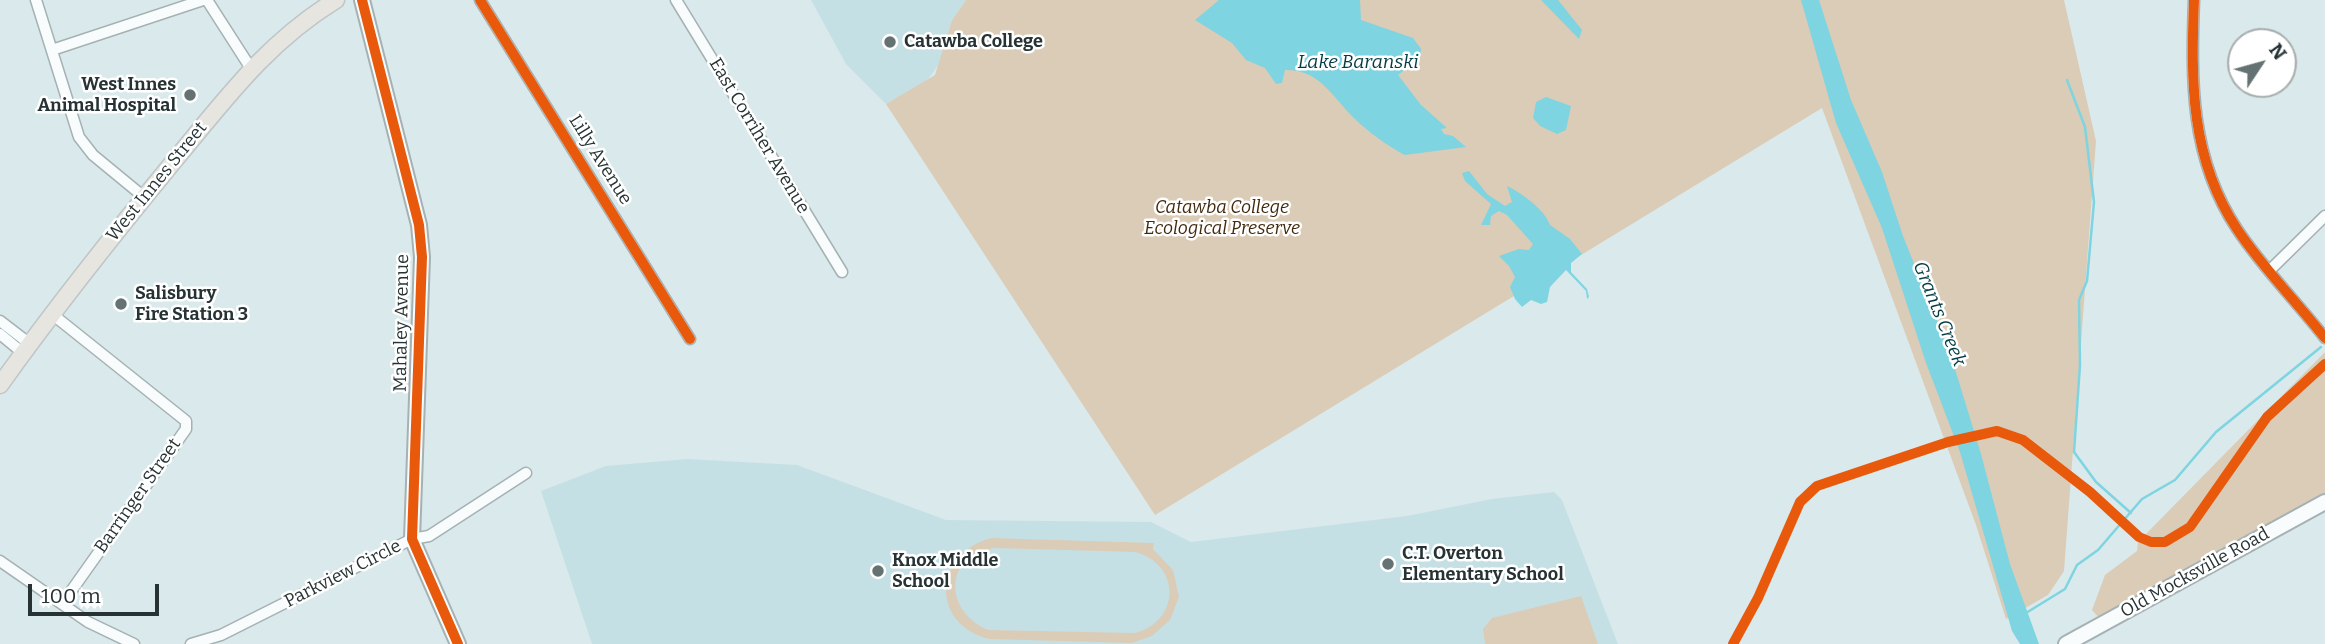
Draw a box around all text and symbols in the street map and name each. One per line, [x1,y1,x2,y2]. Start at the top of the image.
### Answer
north arrow [2227,28,2297,98]
place label: Catawba College [904,31,1043,53]
marker: Catawba College [882,34,898,50]
text: N [2264,39,2291,64]
water label: Lake Baranski [1297,52,1419,74]
street label: East Corriher Avenue [704,54,814,218]
place label: West Innes Animal Hospital [37,74,176,116]
marker: West Innes Animal Hospital [182,87,198,103]
street label: Lilly Avenue [564,111,636,209]
street label: West Innes Street [102,118,212,246]
park label: Catawba College Ecological Preserve [1144,197,1300,240]
street label: Mahaley Avenue [390,254,414,392]
water label: Grants Creek [1908,258,1970,370]
place label: Salisbury Fire Station 3 [135,283,248,326]
marker: Salisbury Fire Station 3 [113,296,129,312]
street label: Barringer Street [90,434,186,558]
street label: Old Mocksville Road [2117,523,2273,623]
street label: Parkview Circle [281,535,405,613]
place label: C.T. Overton Elementary School [1402,543,1564,586]
place label: Knox Middle School [892,550,998,592]
marker: C.T. Overton Elementary School [1380,556,1396,572]
marker: Knox Middle School [870,563,886,579]
scale bar [32,570,163,614]
text: 100 m [41,583,101,609]

